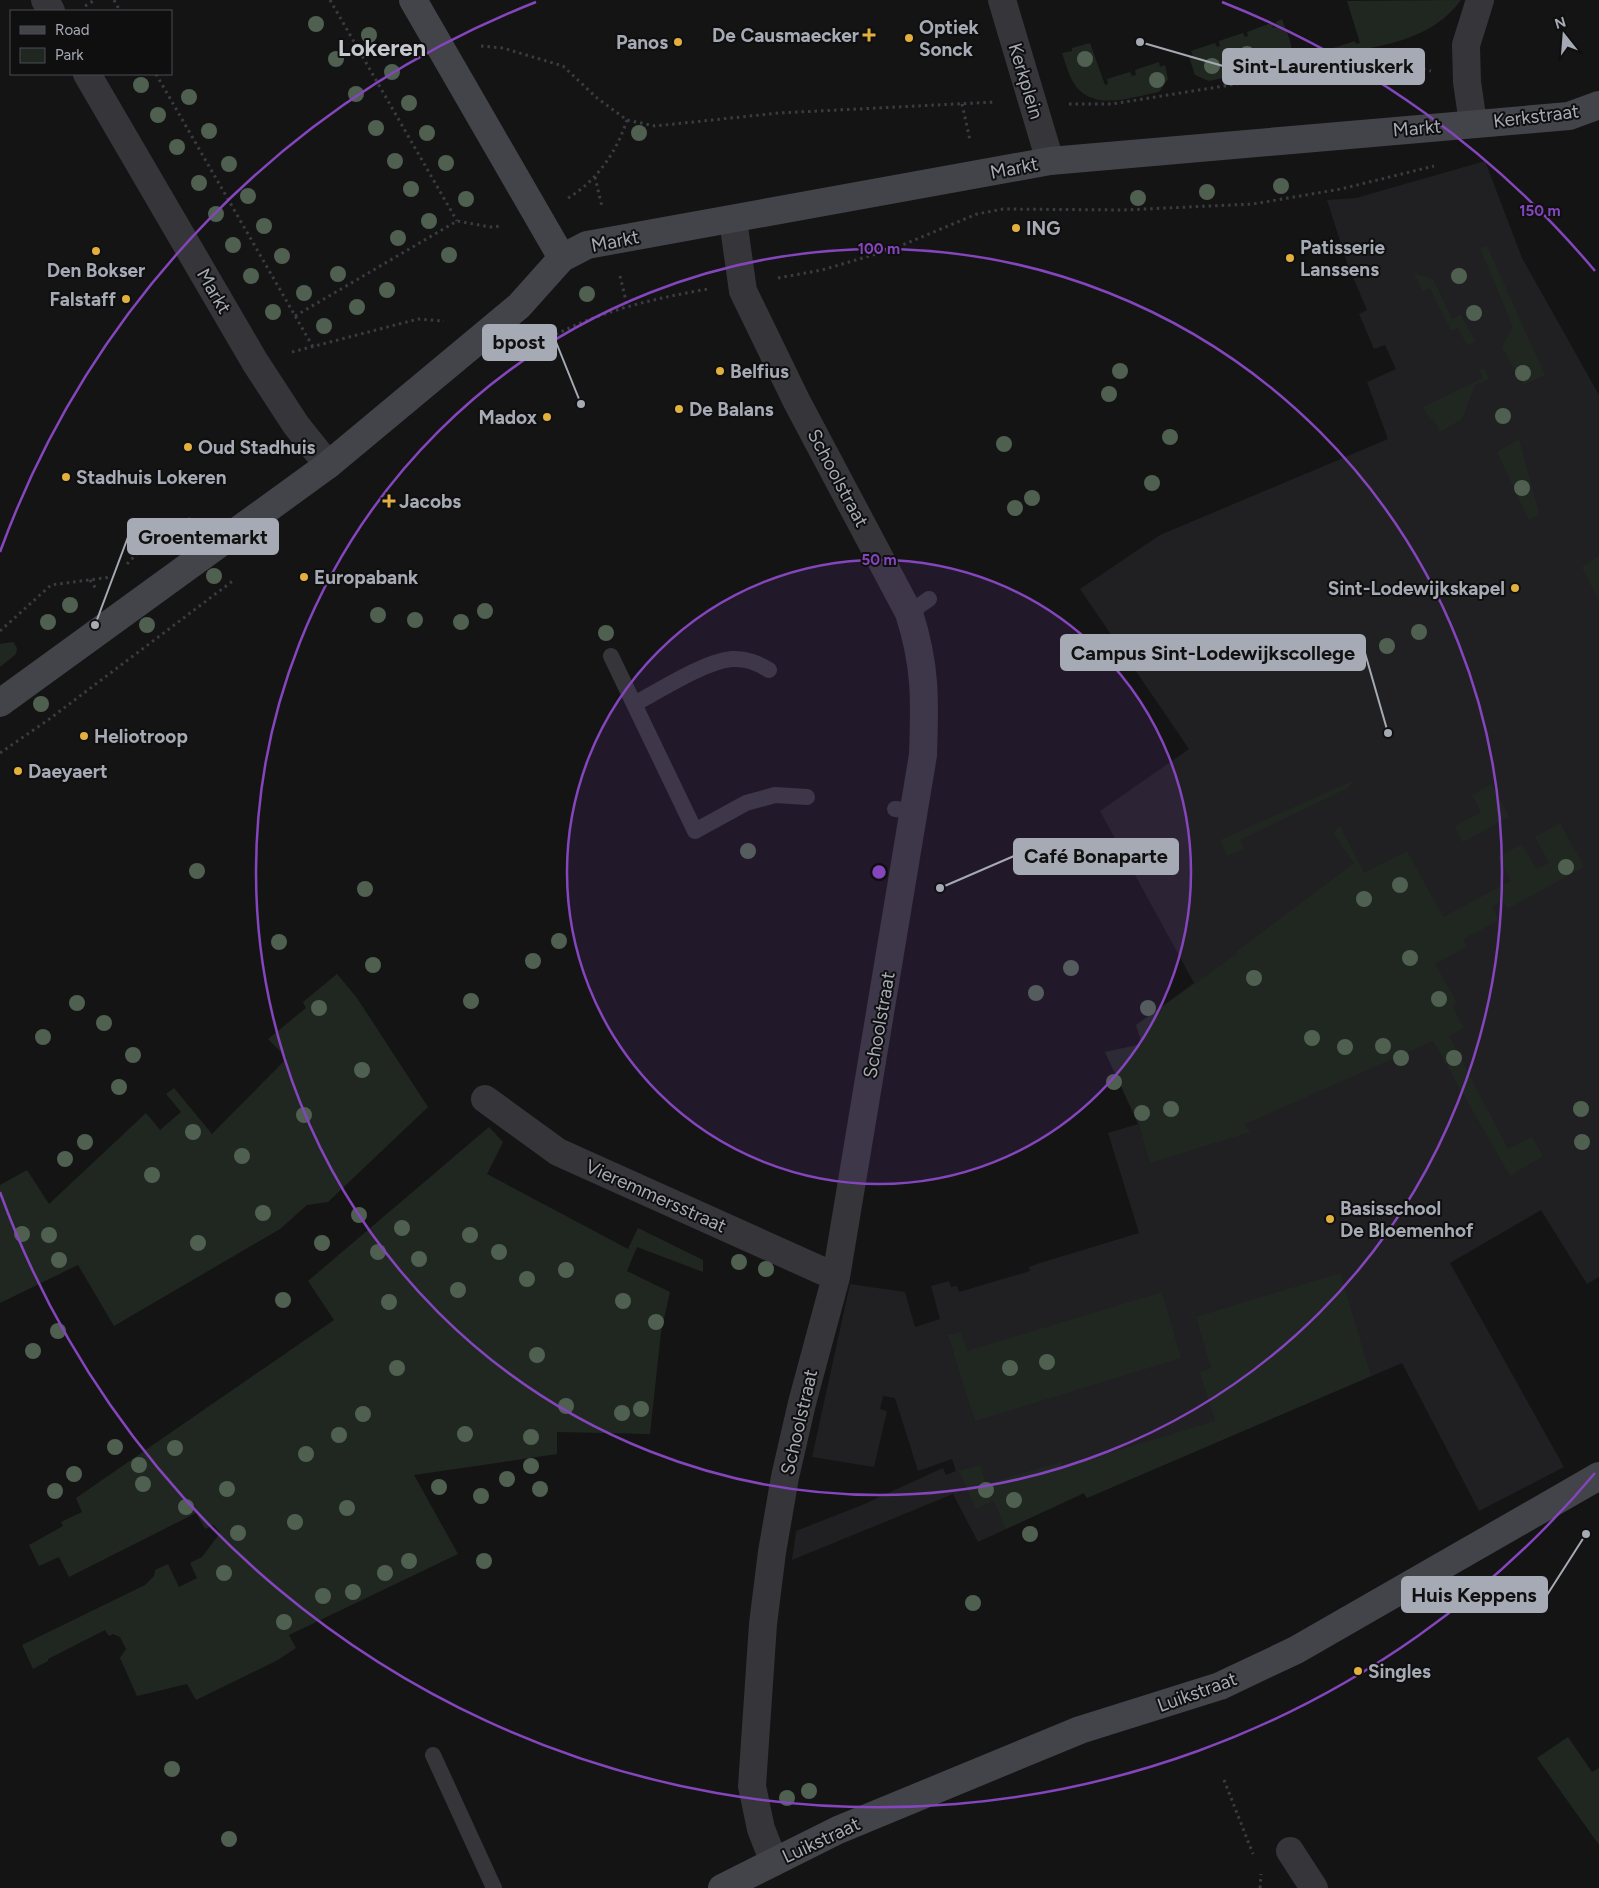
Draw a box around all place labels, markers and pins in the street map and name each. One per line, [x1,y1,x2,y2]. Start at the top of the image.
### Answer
place label: Optiek Sonck [919,16,980,61]
place label: De Causmaecker [712,24,859,47]
marker: De Causmaecker [863,29,875,41]
place label: Panos [616,31,668,54]
marker: Optiek Sonck [903,32,915,44]
marker: Panos [672,36,684,48]
callout: Sint-Laurentiuskerk [1223,49,1424,84]
place label: ING [1026,217,1060,240]
marker: ING [1010,222,1022,234]
place label: Patisserie Lanssens [1300,236,1385,281]
marker: Den Bokser [90,245,102,257]
marker: Patisserie Lanssens [1284,252,1296,264]
place label: Den Bokser [47,259,145,282]
place label: Falstaff [49,288,117,311]
marker: Falstaff [120,293,132,305]
callout: bpost [483,325,556,360]
place label: Belfius [730,360,789,383]
marker: Belfius [714,365,726,377]
place label: De Balans [689,398,774,421]
marker: De Balans [673,403,685,415]
place label: Madox [478,406,537,429]
marker: Madox [541,411,553,423]
place label: Oud Stadhuis [198,436,316,459]
marker: Oud Stadhuis [182,441,194,453]
place label: Stadhuis Lokeren [76,466,226,489]
marker: Stadhuis Lokeren [60,471,72,483]
place label: Jacobs [399,490,461,513]
marker: Jacobs [383,495,395,507]
callout: Groentemarkt [128,519,278,554]
place label: Europabank [314,566,419,589]
marker: Europabank [298,571,310,583]
place label: Sint-Lodewijkskapel [1328,577,1505,600]
marker: Sint-Lodewijkskapel [1509,582,1521,594]
callout: Campus Sint-Lodewijkscollege [1061,635,1365,670]
place label: Heliotroop [94,725,188,748]
marker: Heliotroop [78,730,90,742]
place label: Daeyaert [28,760,108,783]
marker: Daeyaert [12,765,24,777]
callout: Café Bonaparte [1014,839,1178,874]
centre of rings [870,863,888,881]
place label: Basisschool De Bloemenhof [1340,1197,1474,1242]
marker: Basisschool De Bloemenhof [1324,1213,1336,1225]
callout: Huis Keppens [1402,1577,1547,1612]
place label: Singles [1368,1660,1431,1683]
marker: Singles [1352,1665,1364,1677]

